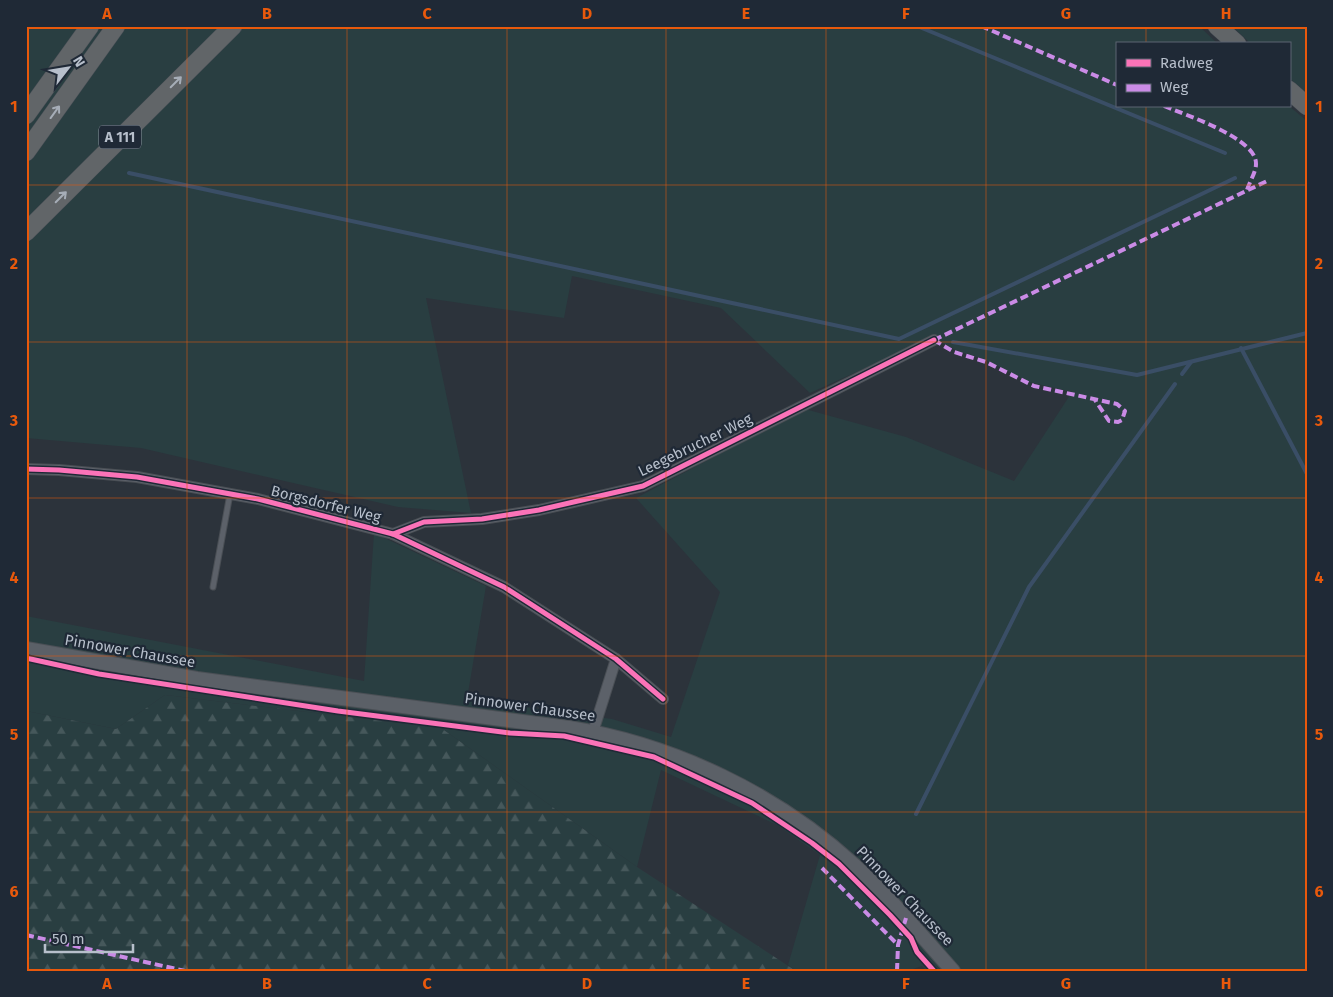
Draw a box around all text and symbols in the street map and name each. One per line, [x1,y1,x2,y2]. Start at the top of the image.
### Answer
text: A [101,4,112,23]
text: B [262,4,272,23]
text: C [422,4,432,23]
text: D [582,4,592,23]
text: E [742,4,750,23]
text: F [902,4,910,23]
text: G [1061,4,1071,23]
text: H [1221,4,1231,23]
north arrow [42,42,92,92]
legend [1116,42,1290,108]
text: N [69,53,88,70]
text: Radweg [1160,54,1213,72]
one-way arrow [169,76,182,88]
text: Weg [1160,78,1188,96]
text: 1 [10,97,18,116]
text: 1 [1315,97,1323,116]
one-way arrow [50,105,60,119]
road number: A 111 [99,125,141,148]
one-way arrow [54,191,67,203]
text: 2 [10,254,18,273]
text: 2 [1315,254,1323,273]
street label: Leegebrucher Weg [635,409,755,480]
text: 3 [9,411,18,430]
text: 3 [1314,411,1323,430]
street label: Borgsdorfer Weg [269,482,383,526]
text: 4 [9,568,19,587]
text: 4 [1314,568,1324,587]
street label: Pinnower Chaussee [63,631,197,671]
street label: Pinnower Chaussee [463,689,597,725]
text: 5 [10,725,19,744]
text: 5 [1315,725,1324,744]
street label: Pinnower Chaussee [853,842,957,950]
text: 6 [9,882,19,901]
text: 6 [1314,882,1324,901]
scale bar [45,922,132,954]
text: 50 m [52,930,85,948]
text: A [101,974,112,993]
text: B [262,974,272,993]
text: C [422,974,432,993]
text: D [582,974,592,993]
text: E [742,974,750,993]
text: F [902,974,910,993]
text: G [1061,974,1071,993]
text: H [1221,974,1231,993]

